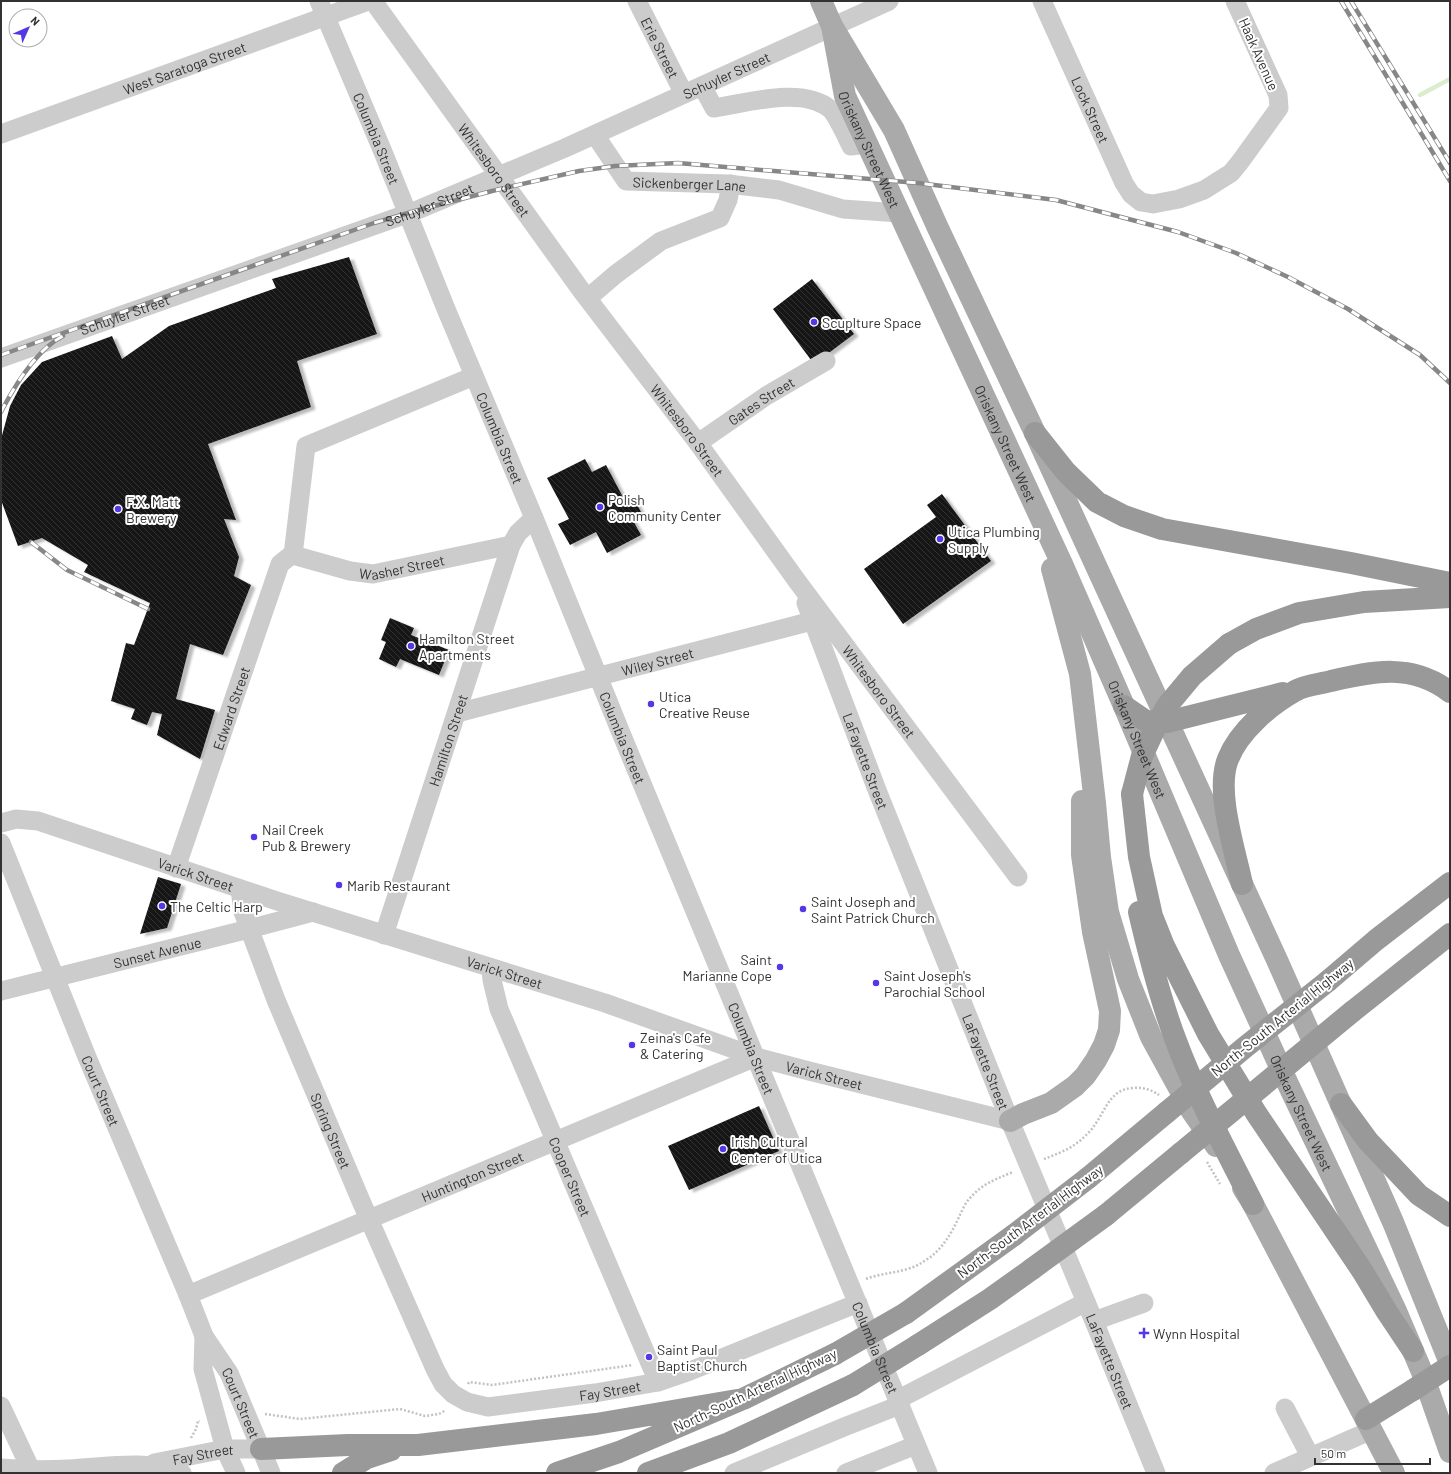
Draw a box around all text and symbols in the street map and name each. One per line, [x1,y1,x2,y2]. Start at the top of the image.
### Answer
north arrow [8,8,48,48]
text: N [28,13,43,28]
street label: Erie Street [638,14,683,81]
street label: Haak Avenue [1235,15,1283,93]
street label: West Saratoga Street [121,38,248,98]
street label: Schuyler Street [680,48,772,102]
street label: Lock Street [1069,74,1113,145]
street label: Columbia Street [350,90,404,187]
street label: Oriskany Street West [836,90,904,210]
street label: Whitesboro Street [455,120,534,220]
street label: Sickenberger Lane [632,173,747,195]
street label: Schuyler Street [383,179,476,229]
street label: Schuyler Street [77,290,172,338]
place label: Scuplture Space [822,314,922,331]
marker: Scuplture Space [809,317,819,327]
street label: Gates Street [725,373,797,428]
street label: Whitesboro Street [647,380,728,480]
street label: Oriskany Street West [972,382,1040,504]
street label: Columbia Street [473,389,527,486]
place label: Polish Community Center [608,491,721,524]
place label: F.X. Matt Brewery [126,493,179,526]
marker: Polish Community Center [595,502,605,512]
marker: F.X. Matt Brewery [113,504,123,514]
place label: Utica Plumbing Supply [948,523,1040,556]
marker: Utica Plumbing Supply [935,534,945,544]
street label: Washer Street [358,551,446,583]
place label: Hamilton Street Apartments [419,630,515,663]
marker: Hamilton Street Apartments [406,641,416,651]
street label: Whitesboro Street [839,641,919,741]
street label: Wiley Street [619,644,695,679]
street label: Edward Street [209,664,253,752]
street label: Oriskany Street West [1105,677,1170,801]
place label: Utica Creative Reuse [659,688,750,721]
street label: Columbia Street [597,689,650,786]
street label: Hamilton Street [425,692,470,788]
marker: Utica Creative Reuse [646,699,656,709]
street label: LaFayette Street [840,710,892,812]
place label: Nail Creek Pub & Brewery [262,821,351,854]
marker: Nail Creek Pub & Brewery [249,832,259,842]
street label: Varick Street [156,853,236,894]
place label: Marib Restaurant [347,877,450,894]
marker: Marib Restaurant [334,880,344,890]
place label: Saint Joseph and Saint Patrick Church [811,893,935,926]
place label: The Celtic Harp [170,898,263,915]
marker: The Celtic Harp [157,901,167,911]
marker: Saint Joseph and Saint Patrick Church [798,904,808,914]
street label: Sunset Avenue [112,933,203,971]
place label: Saint Marianne Cope [683,951,772,984]
street label: Varick Street [464,952,545,992]
street label: North-South Arterial Highway [1207,954,1357,1080]
marker: Saint Marianne Cope [775,962,785,972]
place label: Saint Joseph's Parochial School [884,967,985,1000]
marker: Saint Joseph's Parochial School [871,978,881,988]
street label: Columbia Street [725,1000,778,1097]
street label: LaFayette Street [959,1011,1013,1112]
place label: Zeina's Cafe & Catering [640,1029,711,1062]
marker: Zeina's Cafe & Catering [627,1040,637,1050]
street label: Oriskany Street West [1267,1052,1337,1174]
street label: Court Street [79,1053,124,1128]
street label: Varick Street [784,1057,865,1093]
street label: Spring Street [308,1090,355,1171]
place label: Irish Cultural Center of Utica [731,1133,822,1166]
street label: Cooper Street [546,1134,595,1219]
marker: Irish Cultural Center of Utica [718,1144,728,1154]
street label: Huntington Street [418,1147,526,1205]
street label: North-South Arterial Highway [954,1160,1107,1281]
street label: Columbia Street [849,1299,902,1396]
street label: LaFayette Street [1083,1311,1137,1411]
place label: Wynn Hospital [1153,1325,1240,1342]
marker: Wynn Hospital [1138,1327,1150,1339]
place label: Saint Paul Baptist Church [657,1341,747,1374]
street label: North-South Arterial Highway [671,1344,840,1435]
marker: Saint Paul Baptist Church [644,1352,654,1362]
street label: Court Street [219,1364,264,1441]
street label: Fay Street [578,1377,642,1403]
street label: Fay Street [171,1440,234,1468]
scale bar [1315,1440,1430,1466]
text: 50 m [1321,1446,1346,1460]

